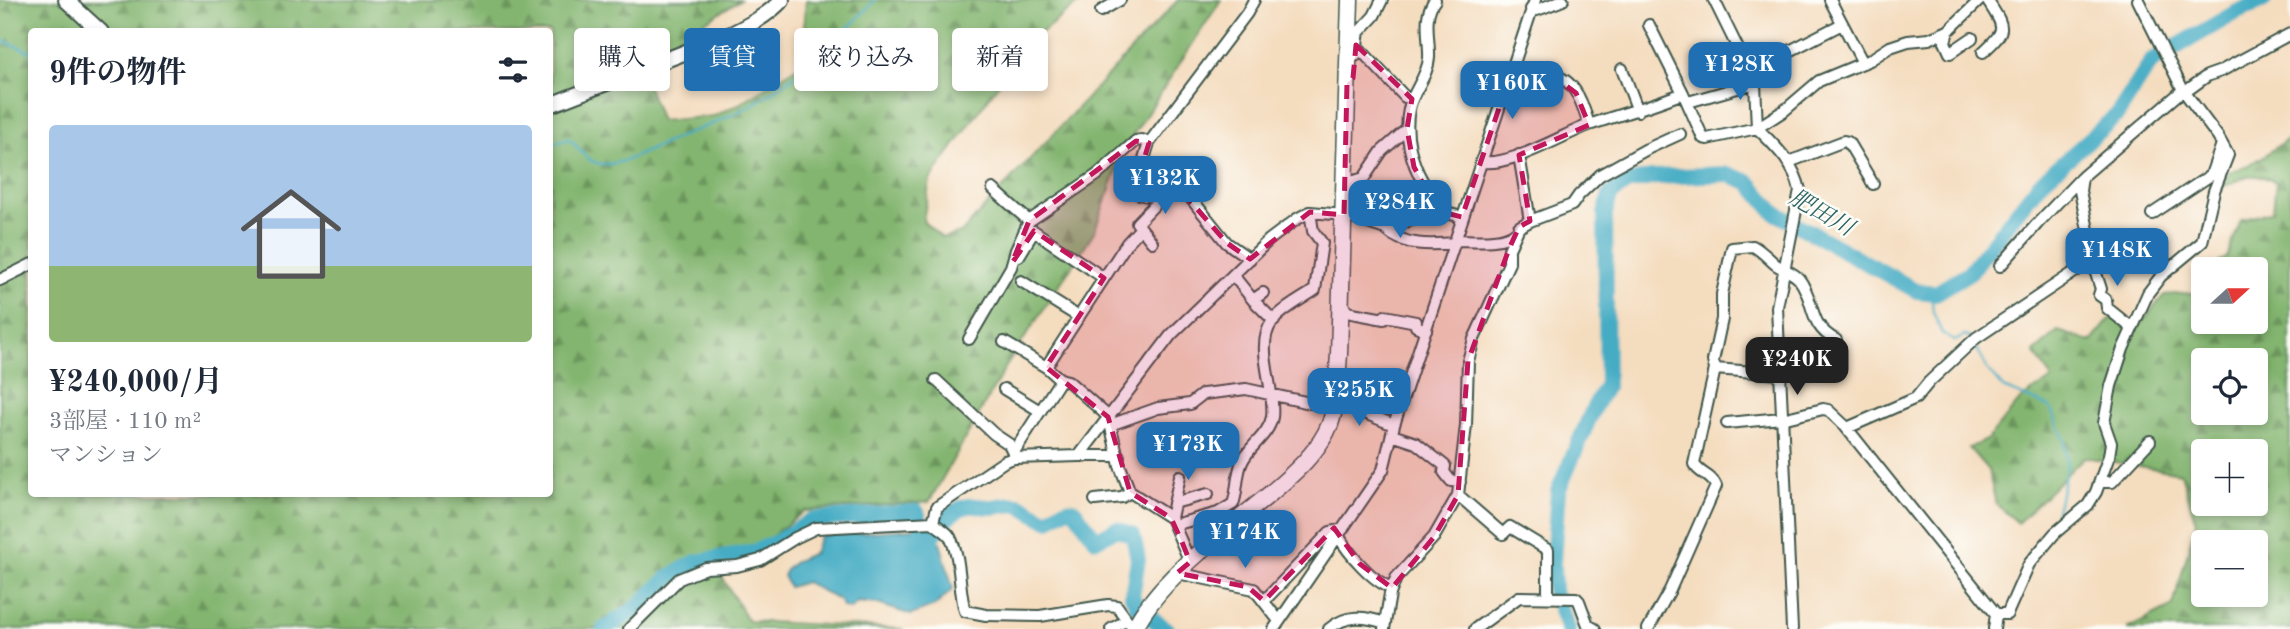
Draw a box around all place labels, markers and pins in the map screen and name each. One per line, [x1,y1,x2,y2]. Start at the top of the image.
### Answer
pin: ¥128K [1691,42,1789,102]
pin: ¥160K [1463,61,1561,121]
pin: ¥132K [1116,156,1214,216]
pin: ¥284K [1351,180,1449,240]
pin: ¥148K [2068,229,2166,288]
pin: ¥240K [1748,338,1846,397]
pin: ¥255K [1310,368,1408,428]
pin: ¥173K [1139,422,1237,482]
pin: ¥174K [1196,510,1294,570]

